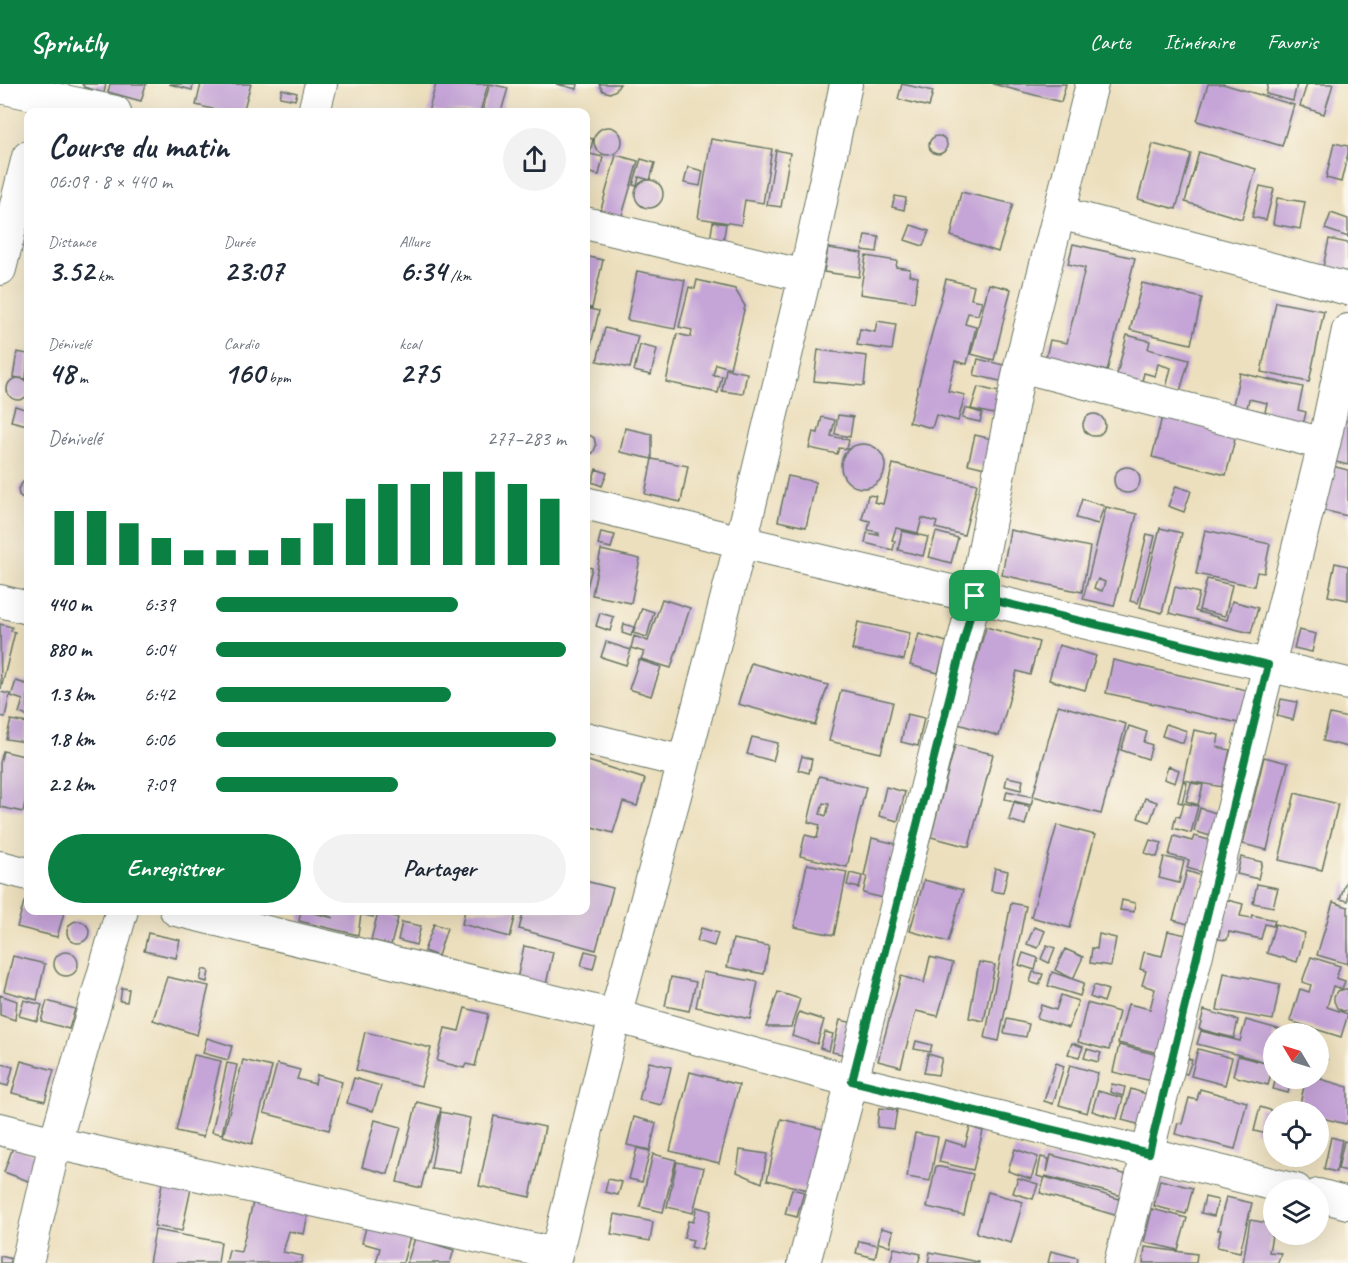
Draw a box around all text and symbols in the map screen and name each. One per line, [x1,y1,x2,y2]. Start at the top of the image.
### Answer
text: Sprintly [30,25,107,60]
text: Carte [1090,29,1131,55]
text: Itinéraire [1164,29,1234,55]
text: Favoris [1267,29,1318,55]
text: Course du matin [48,125,229,167]
button: share [503,128,566,191]
text: 06:09 · 8 × 440 m [48,169,172,194]
text: Distance [48,232,96,252]
text: Durée [224,232,255,252]
text: Allure [399,232,430,252]
text: 3.52 [48,252,94,290]
text: 23:07 [224,252,283,290]
text: 6:34 [399,252,446,290]
text: km [94,266,113,286]
text: /km [446,266,471,286]
text: Dénivelé [48,334,91,354]
text: Cardio [224,334,259,354]
text: kcal [399,334,420,354]
text: 48 [48,354,75,392]
text: 160 [224,354,265,392]
text: 275 [399,354,439,392]
text: m [75,368,88,388]
text: bpm [265,368,291,388]
text: Dénivelé [48,426,102,451]
text: 277–283 m [487,426,566,451]
pin [949,570,1000,621]
icon: arrive [958,579,991,612]
text: 440 m [48,592,91,617]
text: 6:39 [144,592,175,617]
text: 880 m [48,637,91,662]
text: 6:04 [144,637,175,662]
text: 1.3 km [48,682,95,707]
text: 6:42 [144,682,175,707]
text: 1.8 km [48,727,95,752]
text: 6:06 [144,727,175,752]
text: 2.2 km [48,772,95,797]
text: 7:09 [144,772,175,797]
button: Enregistrer [48,834,301,903]
button: Partager [313,834,566,903]
north arrow [1263,1023,1329,1089]
map controls [1263,1023,1329,1245]
button: locate [1263,1101,1329,1167]
button: layers [1263,1179,1329,1245]

